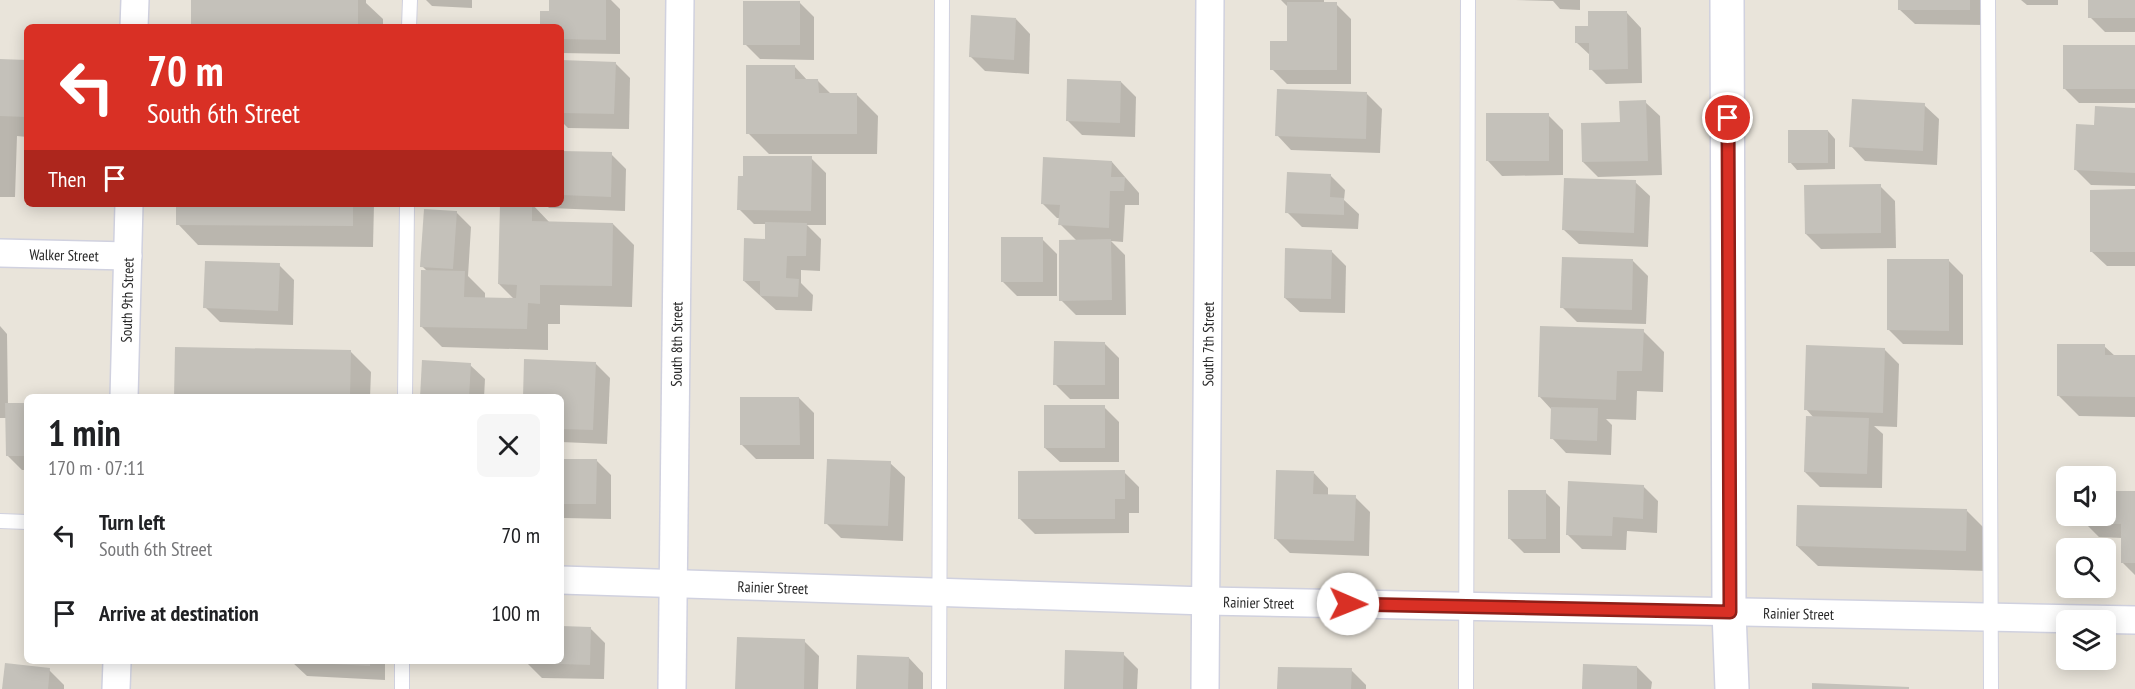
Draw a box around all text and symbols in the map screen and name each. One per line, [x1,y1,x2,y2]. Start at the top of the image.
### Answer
text: 70 m [147,43,224,98]
icon: left [48,48,126,126]
pin [1702,92,1753,143]
text: South 6th Street [147,96,300,130]
icon: arrive [1711,101,1744,134]
icon: arrive [98,162,131,195]
text: Then [48,165,86,193]
street label: Walker Street [29,244,99,265]
street label: South 9th Street [116,257,137,343]
street label: South 8th Street [666,301,686,387]
street label: South 7th Street [1198,301,1217,387]
text: 1 min [48,409,121,456]
button: close [477,414,540,477]
text: 170 m · 07:11 [48,455,145,481]
map controls [2056,466,2116,670]
button: sound [2056,466,2116,526]
text: Turn left [99,508,165,536]
icon: left [48,519,81,552]
text: 70 m [501,521,540,549]
text: South 6th Street [99,536,212,562]
button: search [2056,538,2116,598]
position arrow [1316,572,1380,636]
street label: Rainier Street [737,576,809,598]
street label: Rainier Street [1223,592,1294,612]
icon: arrive [48,597,81,630]
text: Arrive at destination [99,599,259,627]
text: 100 m [491,599,540,627]
street label: Rainier Street [1763,603,1834,623]
button: layers [2056,610,2116,670]

